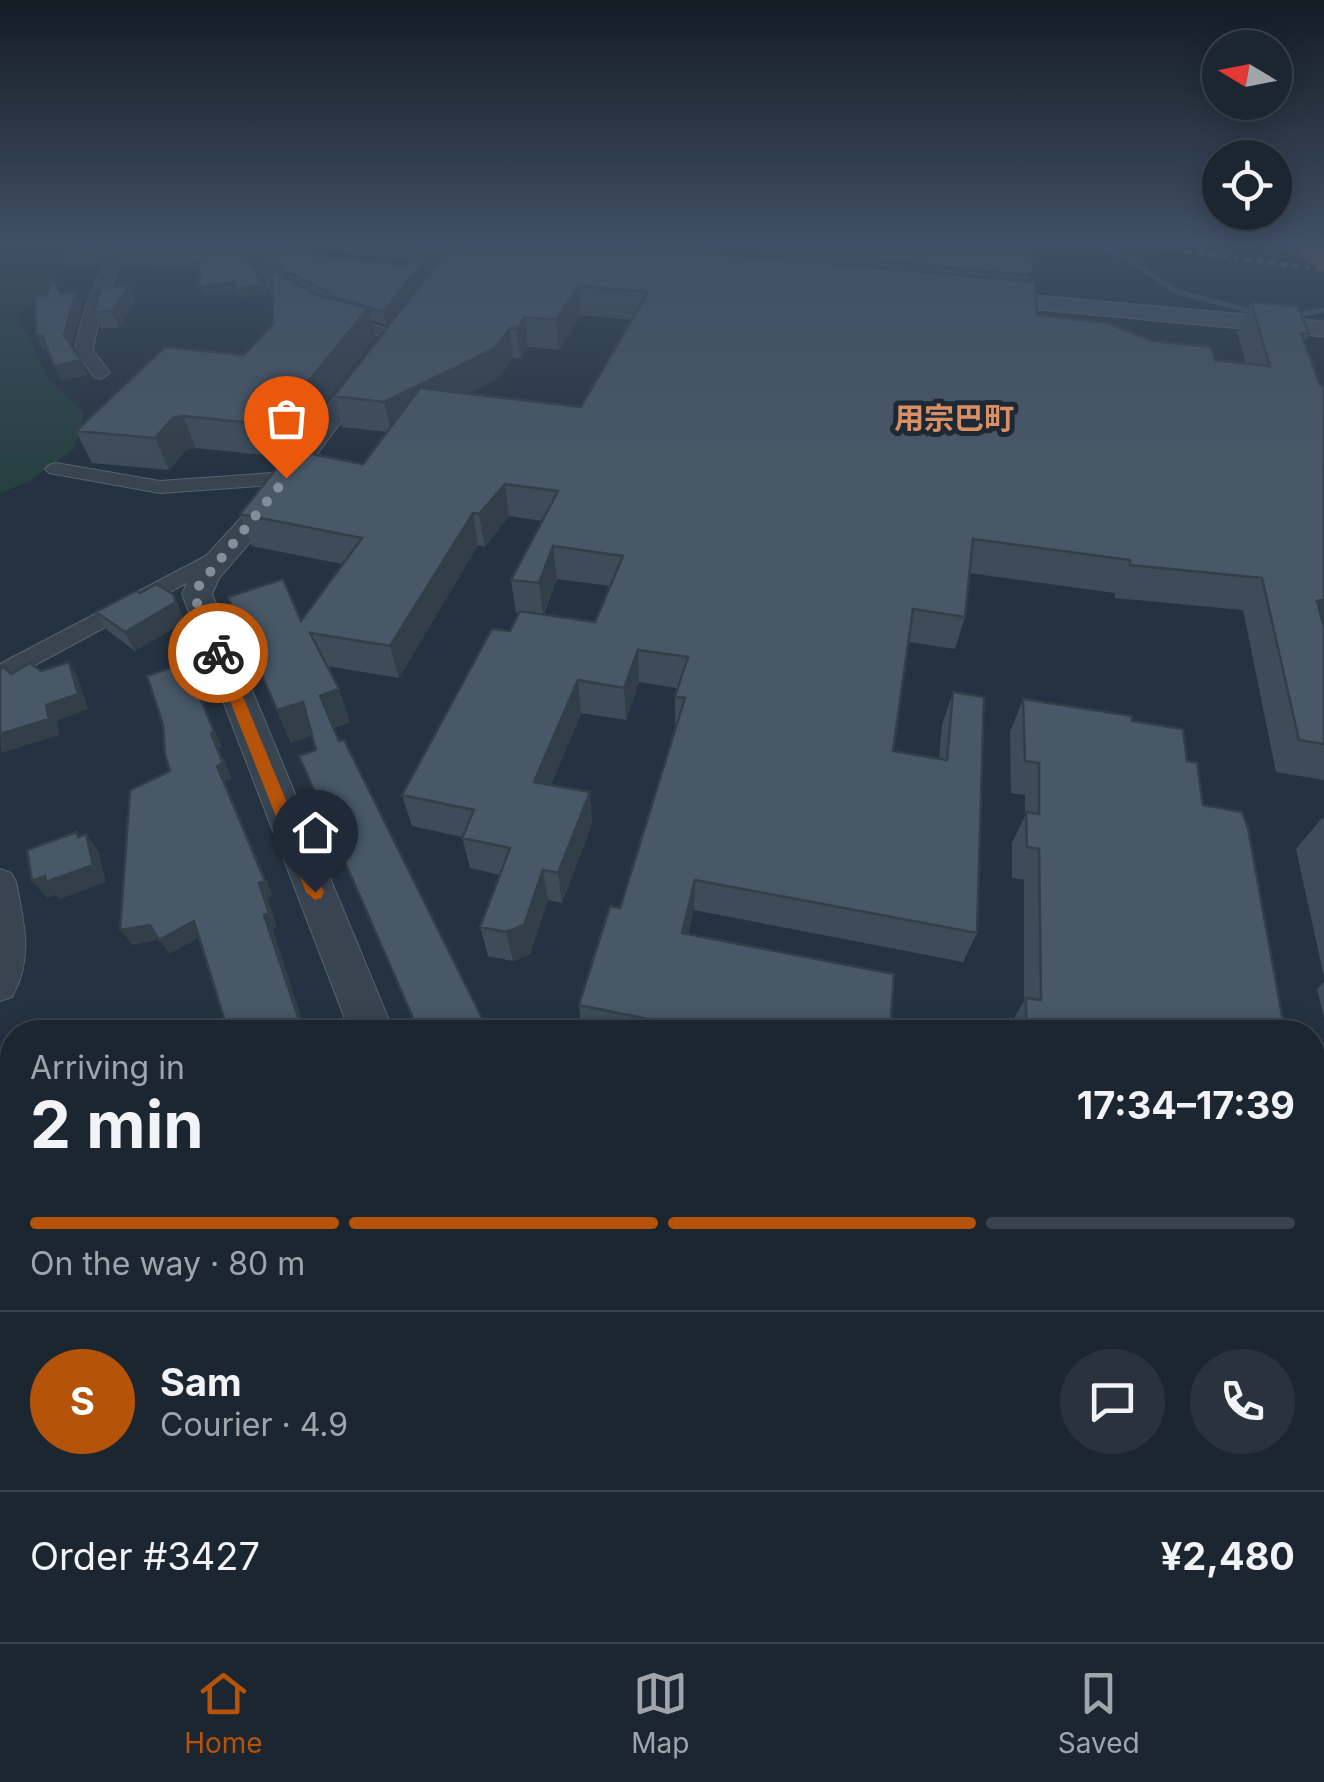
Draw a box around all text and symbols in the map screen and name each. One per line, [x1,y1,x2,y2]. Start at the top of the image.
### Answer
north arrow [1202,30,1292,120]
map controls [1202,30,1292,230]
button: locate [1202,140,1292,230]
pin [244,376,329,479]
icon: bag [259,391,314,446]
district label: 用宗巴町 [894,400,1014,436]
courier [168,603,268,703]
icon: bike [191,626,246,681]
pin [273,790,358,893]
icon: home [288,805,343,860]
text: Arriving in [30,1048,185,1087]
text: 17:34–17:39 [1077,1082,1295,1128]
text: 2 min [30,1085,204,1164]
text: On the way · 80 m [30,1244,305,1283]
button: chat [1060,1349,1165,1454]
button: phone [1190,1349,1295,1454]
text: Sam [160,1359,242,1405]
text: S [70,1378,95,1424]
text: Courier · 4.9 [160,1405,348,1444]
text: Order #3427 [30,1533,260,1579]
text: ¥2,480 [1161,1533,1295,1579]
tab: Home [184,1666,263,1760]
tab: Map [631,1666,689,1760]
tab: Saved [1058,1666,1140,1760]

